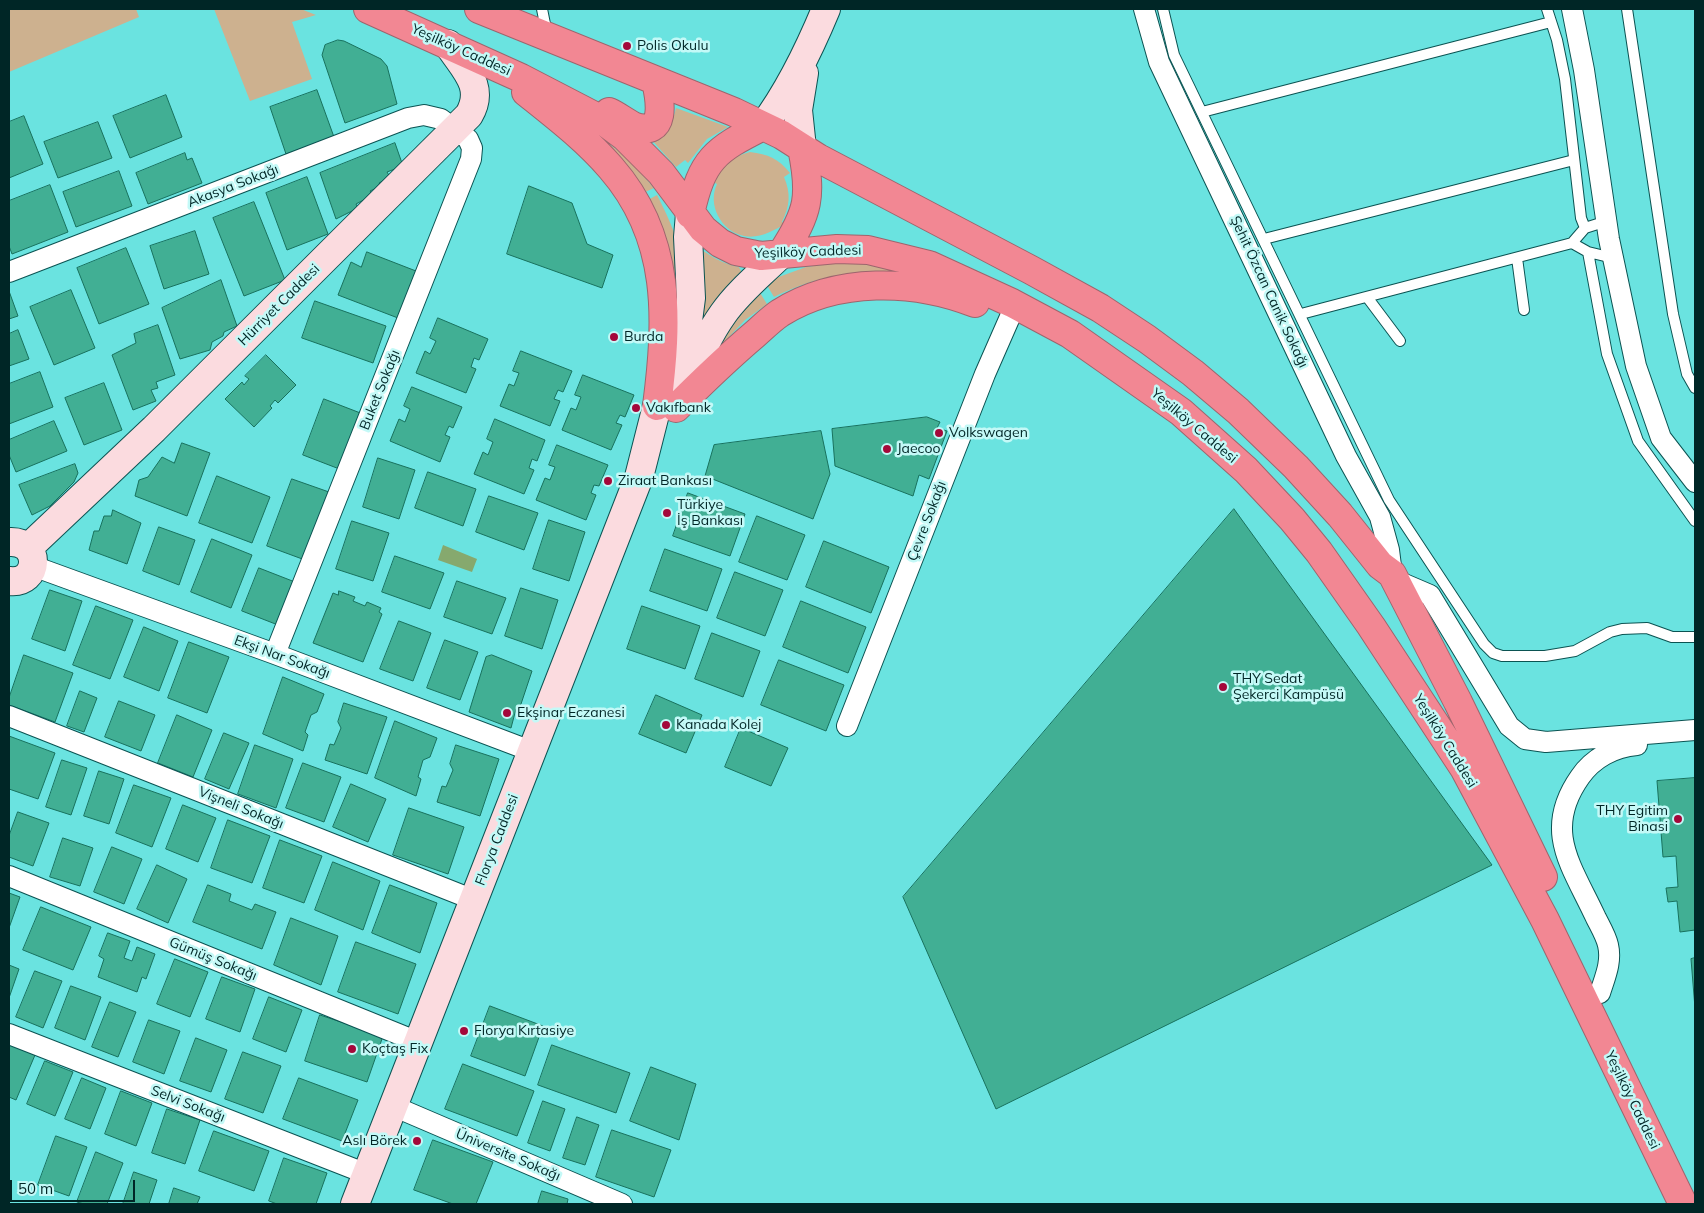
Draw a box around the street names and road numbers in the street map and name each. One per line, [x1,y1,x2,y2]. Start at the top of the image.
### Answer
street label: Yeşilköy Caddesi [409,21,513,79]
street label: Akasya Sokağı [185,161,281,211]
street label: Şehit Özcan Canik Sokağı [1226,213,1312,371]
street label: Yeşilköy Caddesi [754,242,862,262]
street label: Hürriyet Caddesi [235,261,323,349]
street label: Buket Sokağı [356,348,404,432]
street label: Yeşilköy Caddesi [1148,385,1240,467]
street label: Çevre Sokağı [904,479,950,563]
street label: Ekşi Nar Sokağı [232,632,332,682]
street label: Yeşilköy Caddesi [1410,691,1480,791]
street label: Vişneli Sokağı [196,783,286,833]
street label: Florya Caddesi [472,792,522,888]
street label: Gümüş Sokağı [167,934,259,984]
street label: Yeşilköy Caddesi [1601,1048,1663,1152]
street label: Selvi Sokağı [149,1082,227,1126]
street label: Üniversite Sokağı [453,1125,563,1185]

